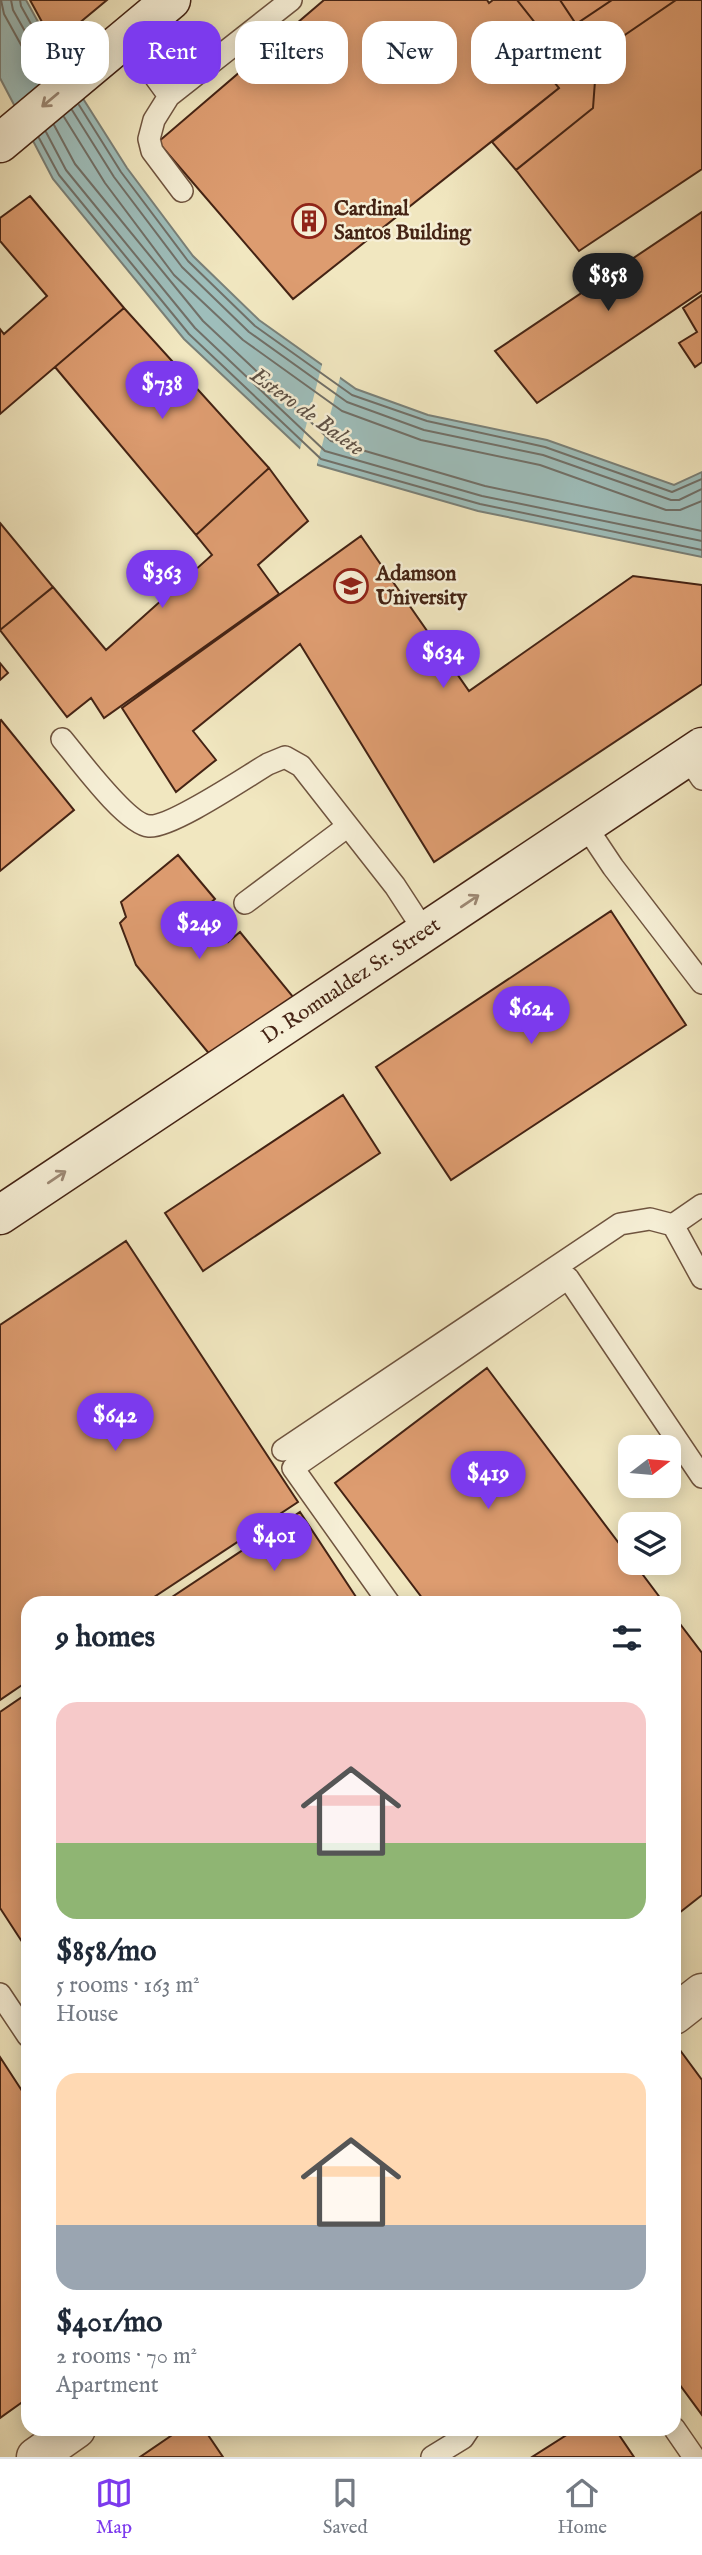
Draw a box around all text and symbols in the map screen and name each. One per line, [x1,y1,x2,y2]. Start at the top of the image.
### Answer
chip: Buy [21,21,109,84]
chip: Rent [123,21,221,84]
chip: Filters [235,21,348,84]
chip: New [362,21,457,84]
chip: Apartment [471,21,626,84]
one-way arrow [41,92,59,108]
place label: Cardinal Santos Building [334,196,471,247]
building icon: Cardinal Santos Building [290,202,328,240]
pin: $858 [567,254,649,313]
text: $858 [588,261,628,290]
water label: Estero de Balete [243,360,370,463]
pin: $738 [121,362,203,421]
text: $738 [141,369,183,398]
pin: $363 [121,550,203,610]
text: $363 [142,558,182,587]
place label: Adamson University [375,561,468,612]
school or university icon: Adamson University [332,567,370,605]
pin: $634 [402,630,484,690]
text: $634 [422,638,464,667]
one-way arrow [460,894,480,908]
pin: $249 [158,902,240,961]
text: $249 [177,909,221,938]
street label: D. Romualdez Sr. Street [257,912,446,1050]
pin: $624 [490,986,572,1046]
text: $624 [509,994,553,1023]
one-way arrow [47,1170,66,1184]
pin: $642 [74,1394,156,1453]
text: $642 [93,1401,137,1430]
north arrow [618,1435,681,1498]
map controls [618,1435,681,1575]
pin: $419 [447,1452,529,1511]
text: $419 [467,1459,509,1488]
button: layers [618,1512,681,1575]
pin: $401 [233,1514,315,1573]
text: $401 [252,1521,296,1550]
text: 9 homes [56,1619,155,1657]
icon: filters [608,1619,646,1657]
icon: home [288,1748,414,1874]
text: $858/mo [56,1933,156,1971]
text: 5 rooms · 163 m² [56,1971,200,2000]
text: House [56,2000,118,2029]
icon: home [288,2119,414,2245]
text: $401/mo [56,2304,163,2342]
text: 2 rooms · 70 m² [56,2342,197,2371]
text: Apartment [56,2371,159,2400]
tab: Map [95,2474,133,2540]
tab: Saved [323,2474,368,2540]
tab: Home [557,2474,607,2540]

